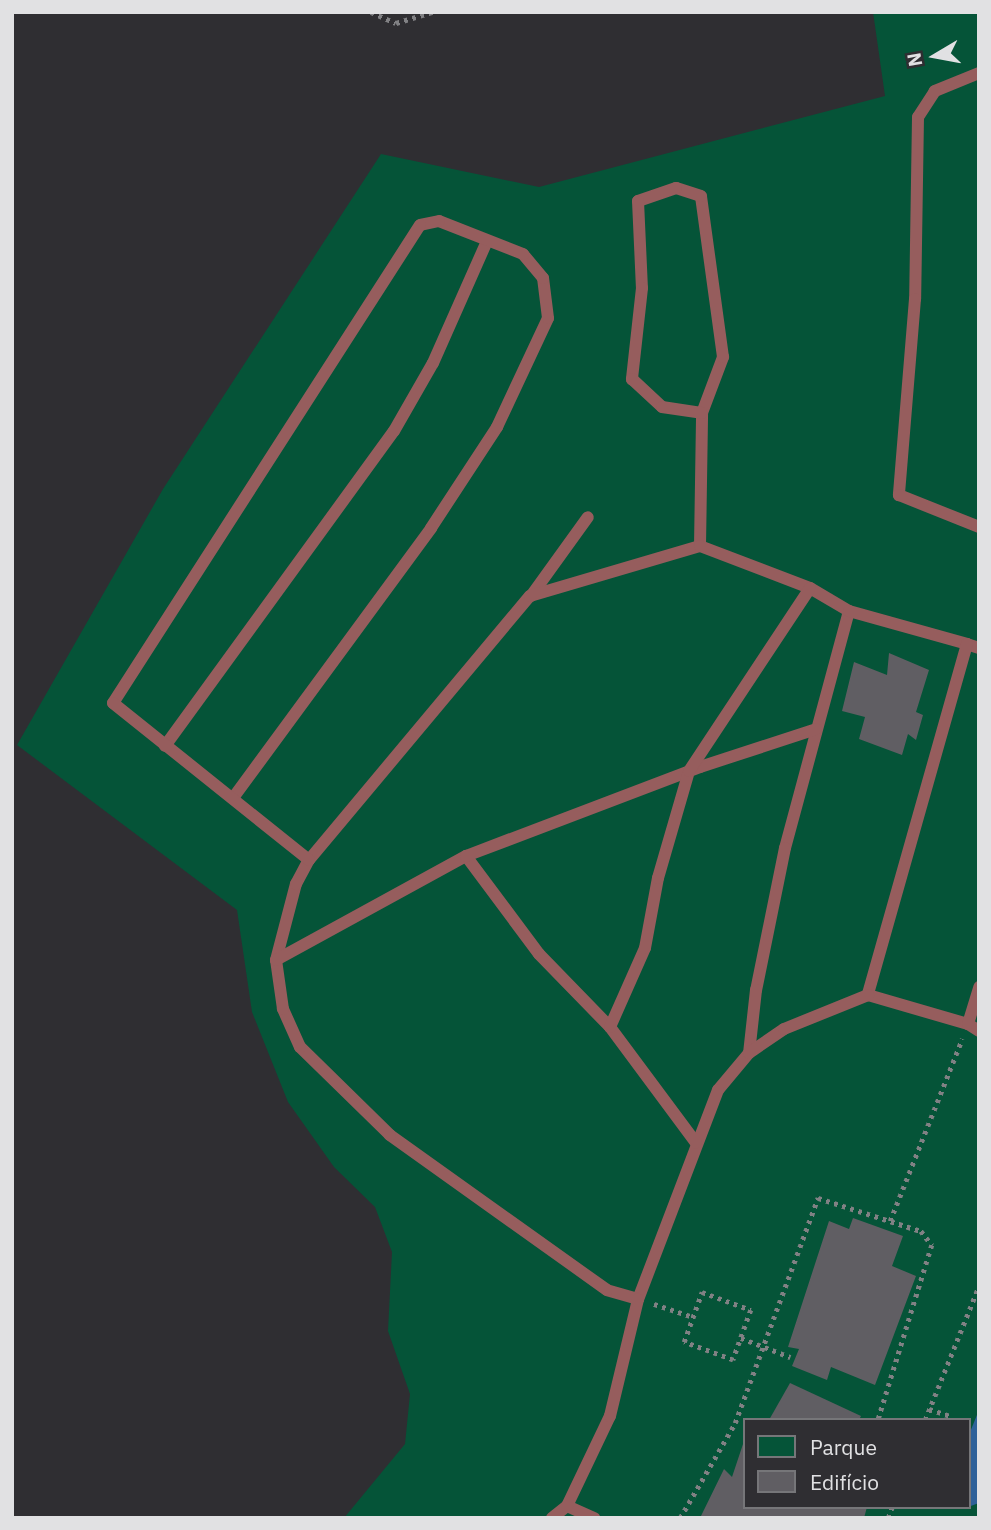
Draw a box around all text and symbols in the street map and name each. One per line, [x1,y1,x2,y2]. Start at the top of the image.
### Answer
north arrow [900,21,970,91]
text: N [901,51,927,69]
legend [743,1418,970,1509]
text: Parque [810,1433,877,1461]
text: Edifício [810,1468,879,1496]

